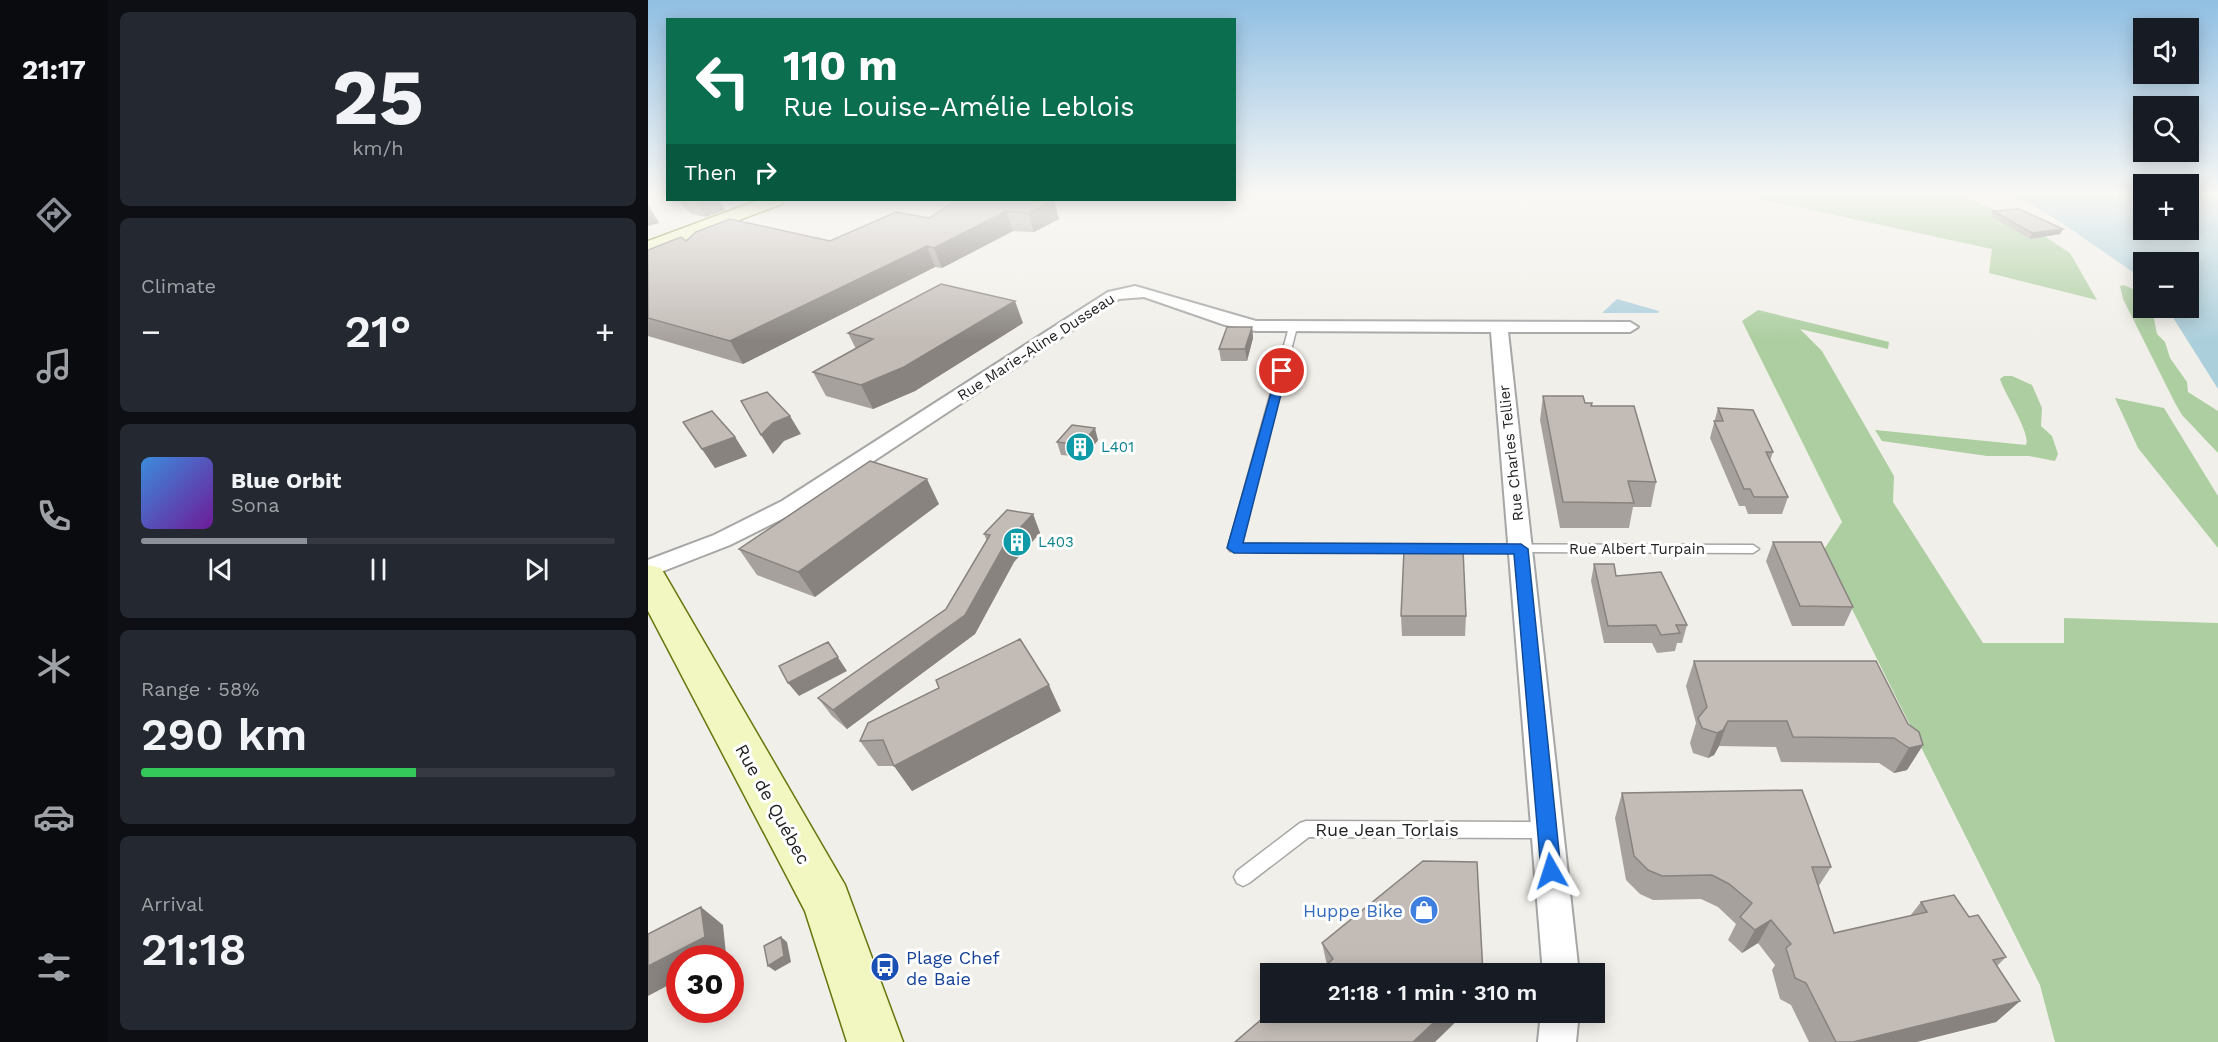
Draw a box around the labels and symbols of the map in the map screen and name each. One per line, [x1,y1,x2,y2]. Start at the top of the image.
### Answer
street label: Rue Marie-Aline Dusseau [954,289,1118,405]
pin [1256,345,1307,396]
street label: Rue Charles Tellier [1495,384,1527,522]
building icon: L401 [1064,431,1096,463]
place label: L401 [1101,438,1134,456]
building icon: L403 [1001,526,1033,558]
place label: L403 [1038,533,1074,551]
street label: Rue Albert Turpain [1569,540,1705,558]
street label: Rue de Québec [731,740,815,868]
street label: Rue Jean Torlais [1315,819,1459,840]
position arrow [1519,839,1583,903]
shop icon: Huppe Bike [1408,894,1440,926]
place label: Huppe Bike [1303,900,1403,921]
speed limit sign: 30 [666,945,744,1023]
place label: Plage Chef de Baie [906,947,1000,989]
bus stop icon: Plage Chef de Baie [869,951,901,983]

